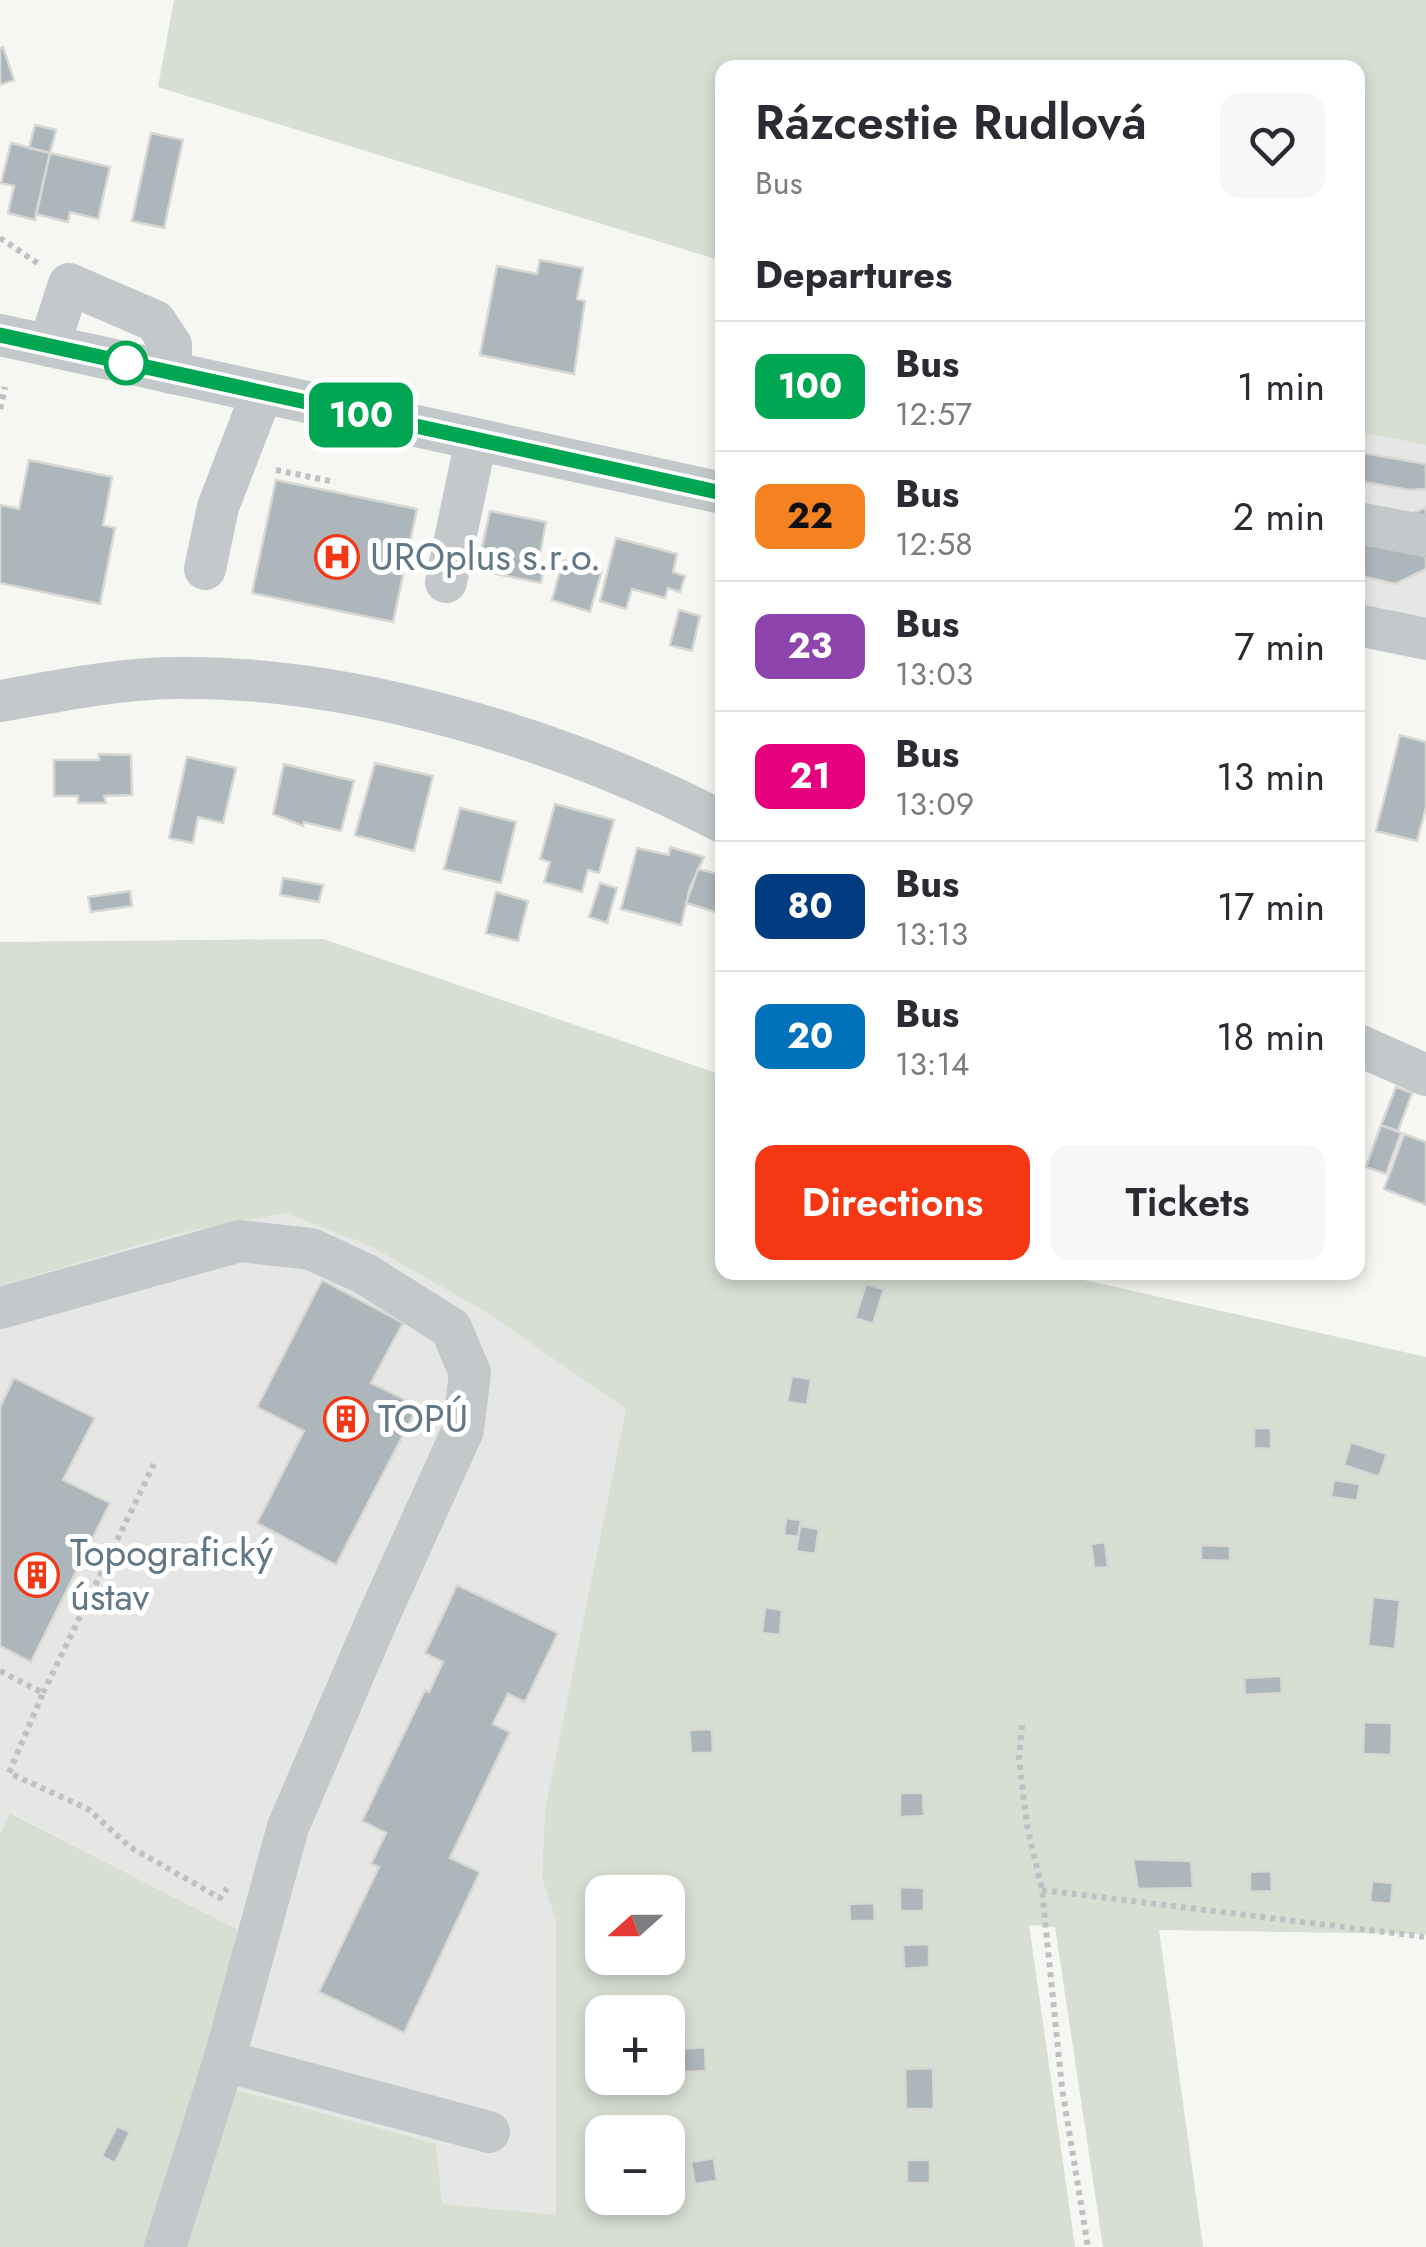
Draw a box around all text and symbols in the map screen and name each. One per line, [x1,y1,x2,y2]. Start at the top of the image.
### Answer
text: Rázcestie Rudlová [755,88,1147,157]
button: heart [1220,93,1325,198]
text: Bus [755,160,803,206]
text: Departures [755,247,952,302]
text: Bus [895,336,959,391]
unlabelled marker [105,342,147,384]
text: 1 min [1237,359,1325,414]
text: 100 [778,361,842,411]
line badge: 100 [304,382,418,448]
text: 100 [329,390,393,440]
text: 12:57 [895,391,972,437]
text: Bus [895,466,959,521]
text: 2 min [1233,489,1325,544]
text: 22 [787,491,833,541]
text: 12:58 [895,521,973,567]
place label: UROplus s.r.o. [370,529,601,584]
hospital icon: UROplus s.r.o. [314,534,360,580]
text: Bus [895,596,959,651]
text: 7 min [1234,619,1325,674]
text: 23 [788,621,832,671]
text: 13:03 [895,651,973,697]
text: Bus [895,726,959,781]
text: 13 min [1216,749,1325,804]
text: 21 [790,751,830,801]
text: 13:09 [895,781,974,827]
text: Bus [895,856,959,911]
text: 17 min [1217,879,1325,934]
text: 80 [787,881,833,931]
text: 13:13 [895,911,968,957]
text: Bus [895,986,959,1041]
text: 18 min [1216,1009,1325,1064]
text: 20 [787,1011,833,1061]
text: 13:14 [895,1041,970,1087]
button: Directions [755,1145,1030,1260]
button: Tickets [1050,1145,1325,1260]
place label: TOPÚ [378,1391,468,1446]
building icon: TOPÚ [323,1396,369,1442]
place label: Topografický ústav [70,1525,273,1624]
building icon: Topografický ústav [14,1552,60,1598]
north arrow [585,1875,685,1975]
map controls [585,1875,685,2215]
button: + [585,1995,685,2095]
button: − [585,2115,685,2215]

